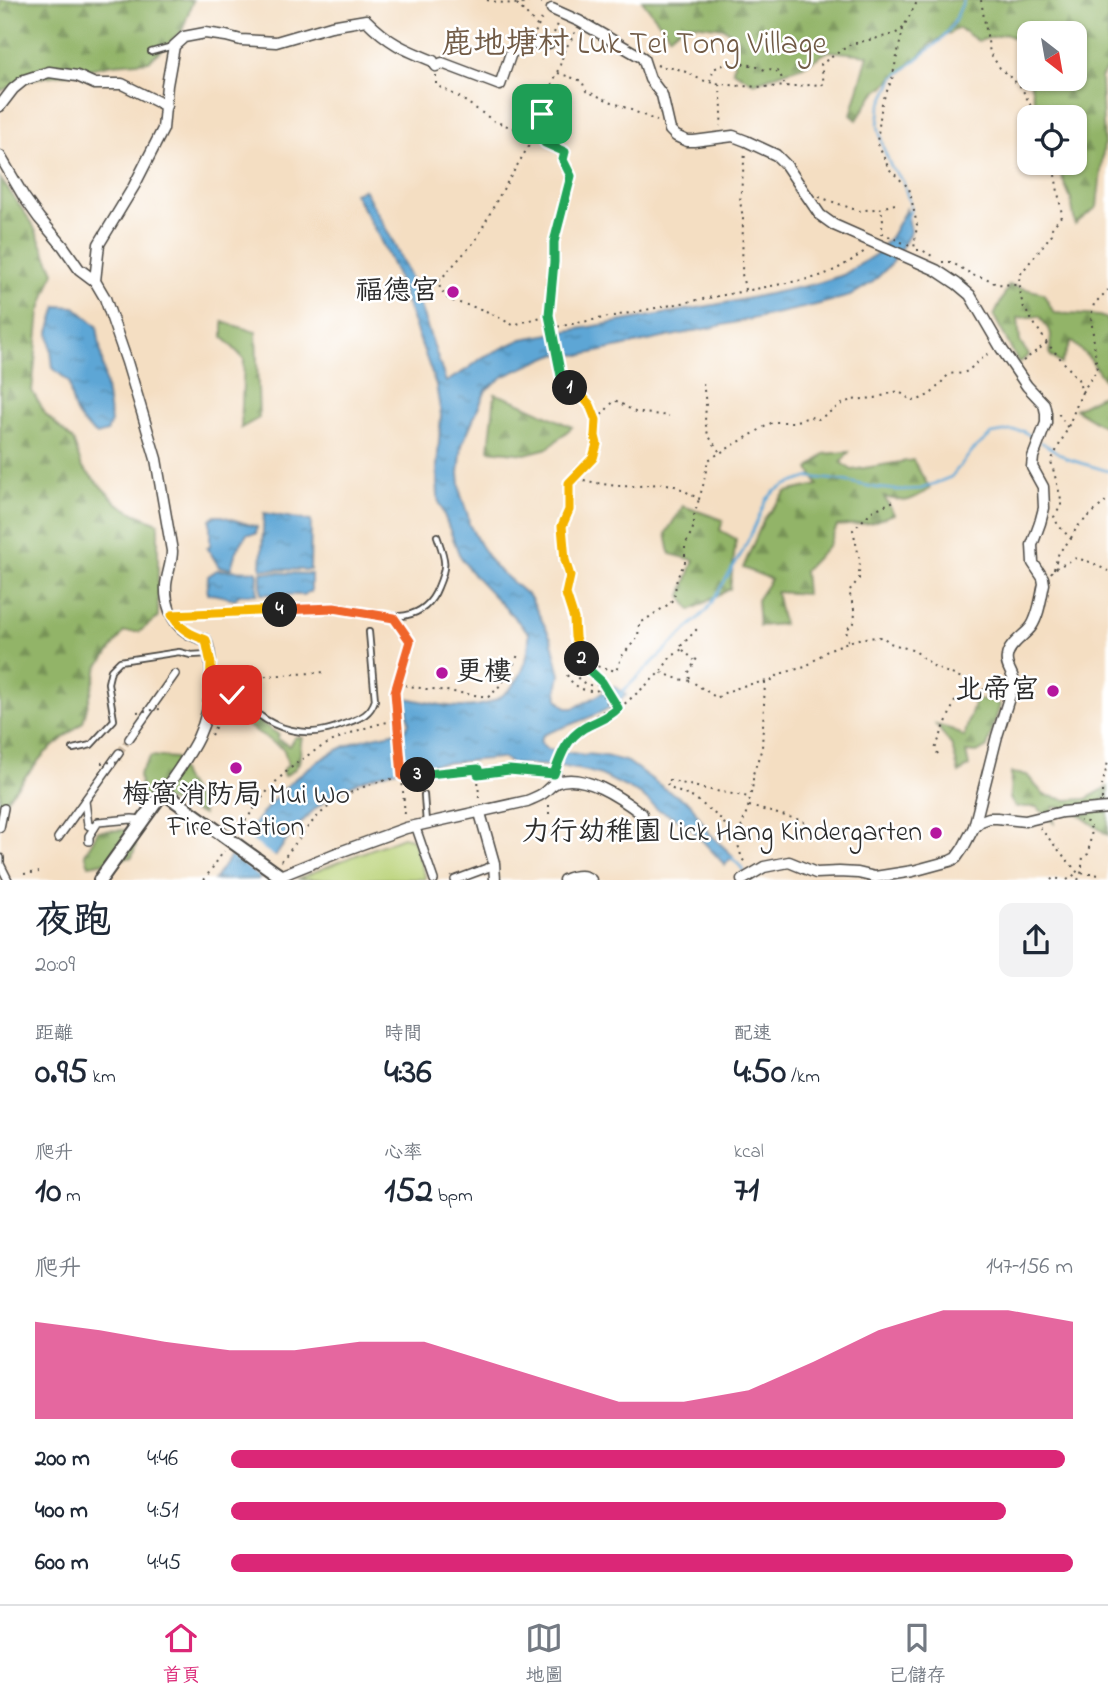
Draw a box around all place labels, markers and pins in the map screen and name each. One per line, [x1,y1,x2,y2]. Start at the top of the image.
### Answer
pin [512,84,572,144]
place label: 福德宮 [355,272,439,313]
marker: 福德宮 [445,284,461,300]
pin: 1 [552,370,588,406]
pin: 4 [262,592,298,628]
pin: 2 [564,642,600,676]
place label: 更樓 [456,653,512,694]
pin [202,665,262,725]
marker: 更樓 [434,665,450,681]
place label: 北帝宮 [955,671,1039,712]
marker: 北帝宮 [1045,683,1061,699]
pin: 3 [400,758,436,792]
marker: 梅窩消防局 Mui Wo Fire Station [228,760,244,776]
place label: 梅窩消防局 Mui Wo Fire Station [122,776,350,849]
place label: 力行幼稚園 Lick Hang Kindergarten [522,813,922,854]
marker: 力行幼稚園 Lick Hang Kindergarten [928,825,944,841]

